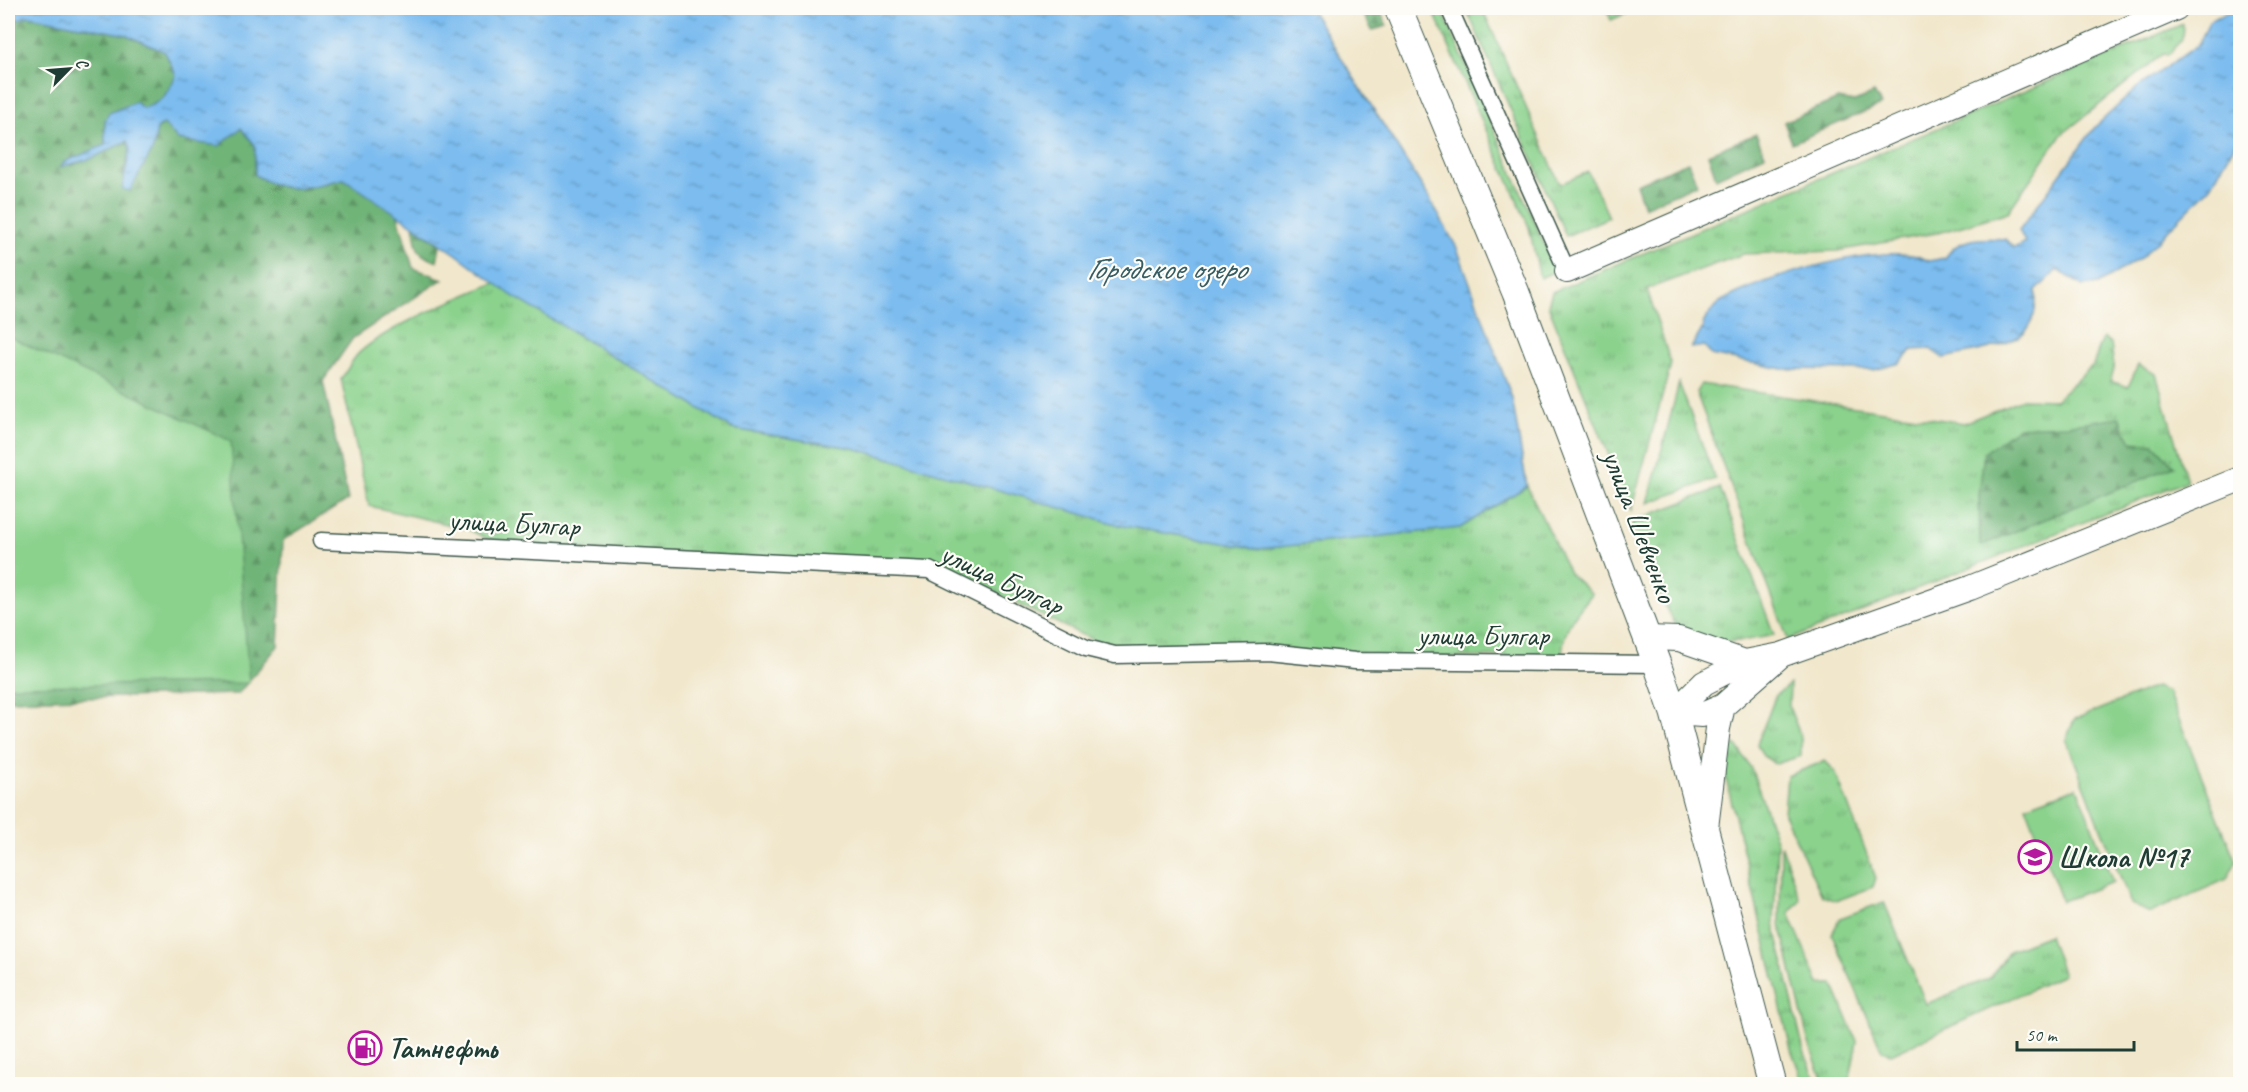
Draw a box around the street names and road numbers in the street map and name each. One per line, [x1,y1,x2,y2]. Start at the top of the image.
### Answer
street label: улица Шевченко [1593,442,1687,609]
street label: улица Булгар [445,500,582,546]
street label: улица Булгар [933,533,1071,625]
street label: улица Булгар [1415,616,1550,654]

